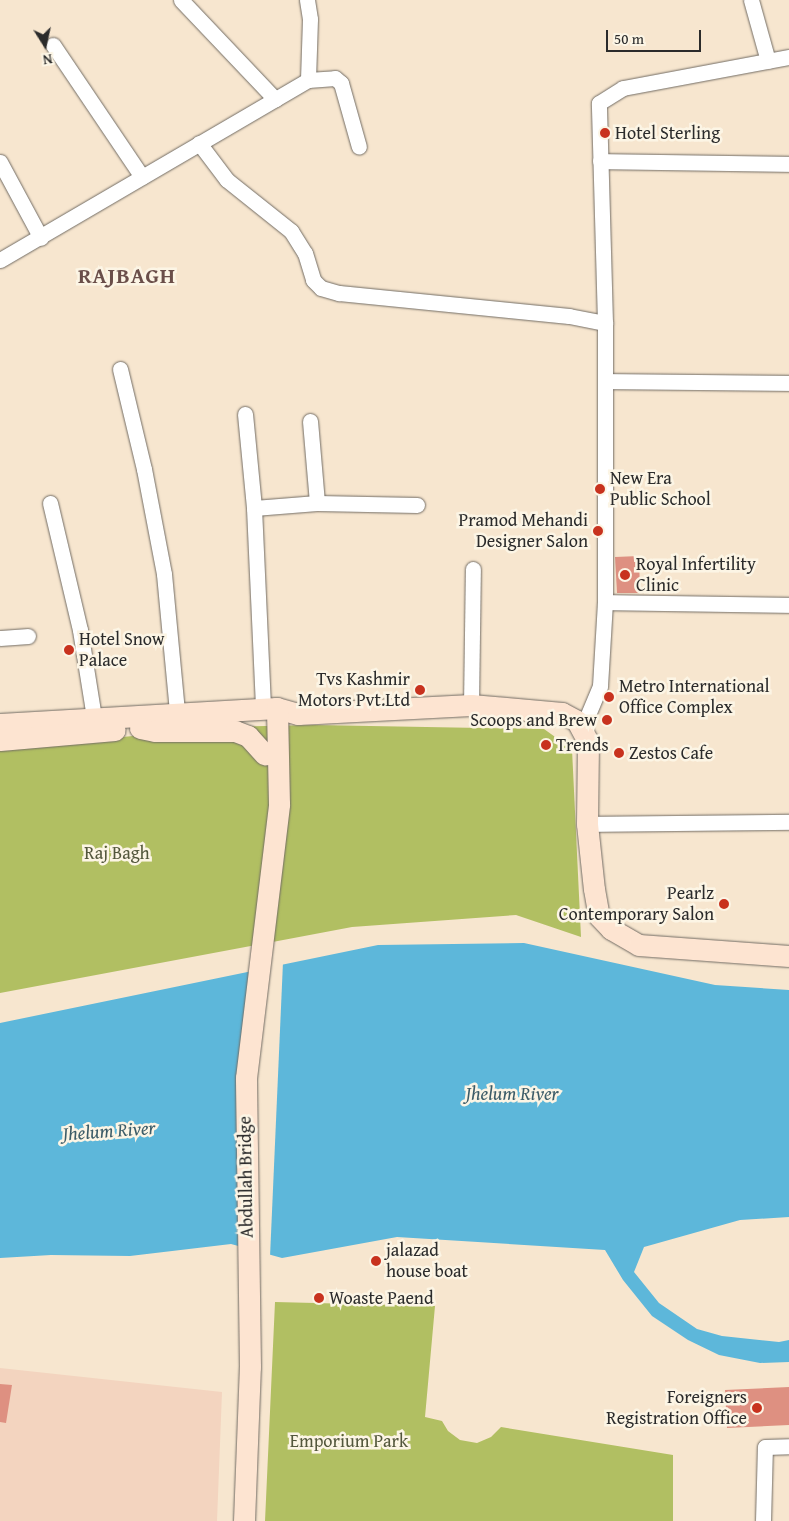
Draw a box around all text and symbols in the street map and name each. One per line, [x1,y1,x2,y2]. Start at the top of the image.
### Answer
north arrow [20,20,70,70]
scale bar [609,20,704,52]
text: 50 m [614,28,644,49]
text: N [41,49,54,70]
place label: Hotel Sterling [615,122,720,144]
marker: Hotel Sterling [599,127,611,139]
district label: RAJBAGH [77,263,177,289]
place label: New Era Public School [610,468,711,510]
marker: New Era Public School [594,483,606,495]
place label: Pramod Mehandi Designer Salon [459,510,588,552]
marker: Pramod Mehandi Designer Salon [592,525,604,537]
place label: Royal Infertility Clinic [636,554,756,596]
marker: Royal Infertility Clinic [618,568,632,582]
place label: Hotel Snow Palace [79,629,165,672]
marker: Hotel Snow Palace [63,644,75,656]
place label: Tvs Kashmir Motors Pvt.Ltd [298,669,410,712]
place label: Metro International Office Complex [619,676,770,719]
marker: Tvs Kashmir Motors Pvt.Ltd [414,684,426,696]
marker: Metro International Office Complex [603,691,615,703]
place label: Scoops and Brew [470,709,597,731]
marker: Scoops and Brew [601,714,613,726]
place label: Trends [556,734,609,756]
marker: Trends [540,739,552,751]
place label: Zestos Cafe [629,742,713,764]
marker: Zestos Cafe [613,747,625,759]
park label: Raj Bagh [84,842,150,864]
place label: Pearlz Contemporary Salon [559,883,714,926]
marker: Pearlz Contemporary Salon [718,898,730,910]
water label: Jhelum River [465,1083,559,1105]
water label: Jhelum River [62,1116,156,1146]
street label: Abdullah Bridge [234,1116,258,1238]
place label: jalazad house boat [386,1240,468,1282]
marker: jalazad house boat [370,1255,382,1267]
place label: Woaste Paend [329,1287,434,1309]
marker: Woaste Paend [313,1292,325,1304]
place label: Foreigners Registration Office [606,1387,747,1430]
marker: Foreigners Registration Office [751,1402,763,1414]
park label: Emporium Park [290,1430,408,1452]

